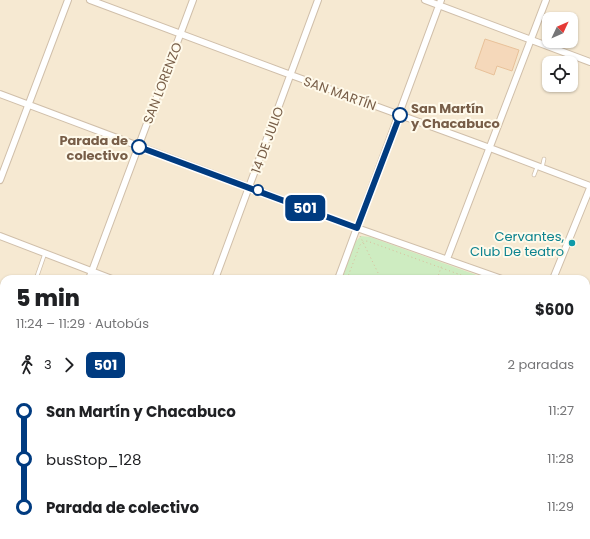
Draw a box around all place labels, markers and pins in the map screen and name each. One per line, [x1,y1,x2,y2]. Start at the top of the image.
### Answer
place label: San Martín y Chacabuco [410,99,500,133]
marker: San Martín y Chacabuco [392,107,408,123]
place label: Parada de colectivo [59,131,128,165]
marker: Parada de colectivo [131,139,147,155]
unlabelled marker [252,184,264,196]
place label: Cervantes, Club De teatro [470,227,564,261]
marker: Cervantes, Club De teatro [567,238,577,248]

